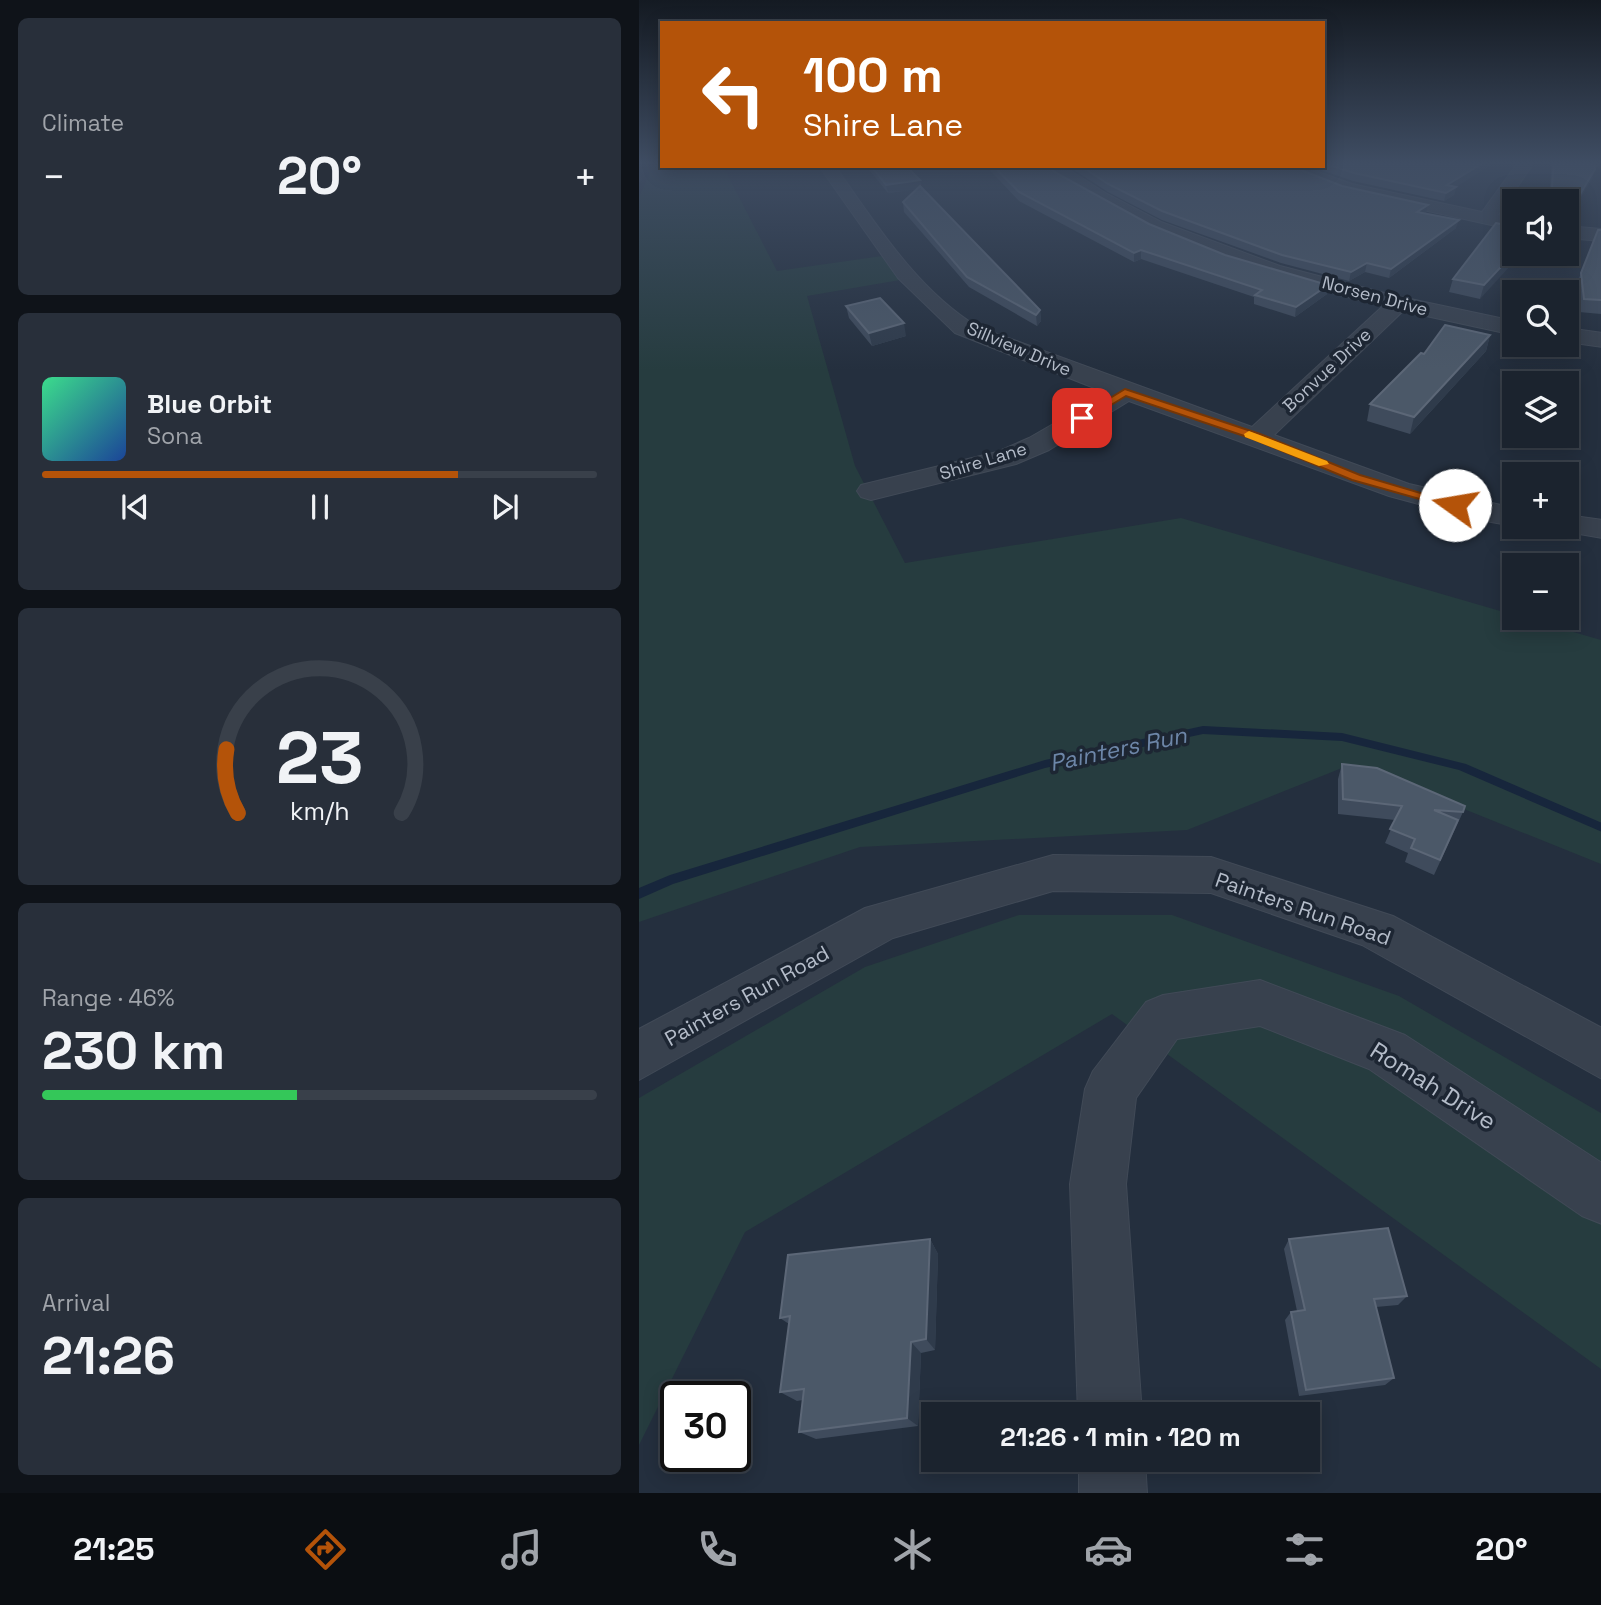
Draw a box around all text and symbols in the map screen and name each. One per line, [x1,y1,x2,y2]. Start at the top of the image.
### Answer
text: 100 m [803,44,943,106]
icon: left [688,49,779,140]
text: Shire Lane [803,105,963,145]
text: Climate [42,108,124,138]
text: 20° [277,143,362,209]
text: − [42,153,66,201]
text: + [573,153,597,201]
map controls [1502,189,1579,630]
button: sound [1502,189,1579,266]
street label: Norsen Drive [1320,270,1431,321]
button: search [1502,280,1579,357]
street label: Sillview Drive [964,316,1075,381]
street label: Bonvue Drive [1278,323,1376,417]
button: layers [1502,371,1579,448]
text: Blue Orbit [147,387,272,421]
pin [1052,388,1112,448]
icon: arrive [1063,399,1101,437]
text: Sona [147,421,203,451]
street label: Shire Lane [936,436,1029,485]
button: + [1502,462,1579,539]
position arrow [1418,468,1492,542]
icon: previous [116,488,154,526]
icon: pause [301,488,339,526]
icon: next [486,488,524,526]
button: − [1502,553,1579,630]
text: 23 [276,711,363,804]
water label: Painters Run [1047,720,1190,778]
text: km/h [290,794,349,826]
street label: Painters Run Road [1212,866,1395,951]
street label: Painters Run Road [660,939,834,1052]
text: Range · 46% [42,983,175,1013]
text: 230 km [42,1018,225,1084]
street label: Romah Drive [1365,1035,1502,1137]
text: Arrival [42,1288,110,1318]
text: 21:26 [42,1323,175,1389]
speed limit sign: 30 [660,1381,751,1472]
text: 21:26 · 1 min · 120 m [1000,1420,1241,1454]
icon: directions [301,1525,350,1574]
icon: music [497,1525,546,1574]
icon: phone [693,1525,742,1574]
icon: climate [888,1525,937,1574]
icon: car [1084,1525,1133,1574]
icon: filters [1280,1525,1329,1574]
text: 21:25 [73,1529,155,1569]
text: 20° [1475,1529,1528,1569]

